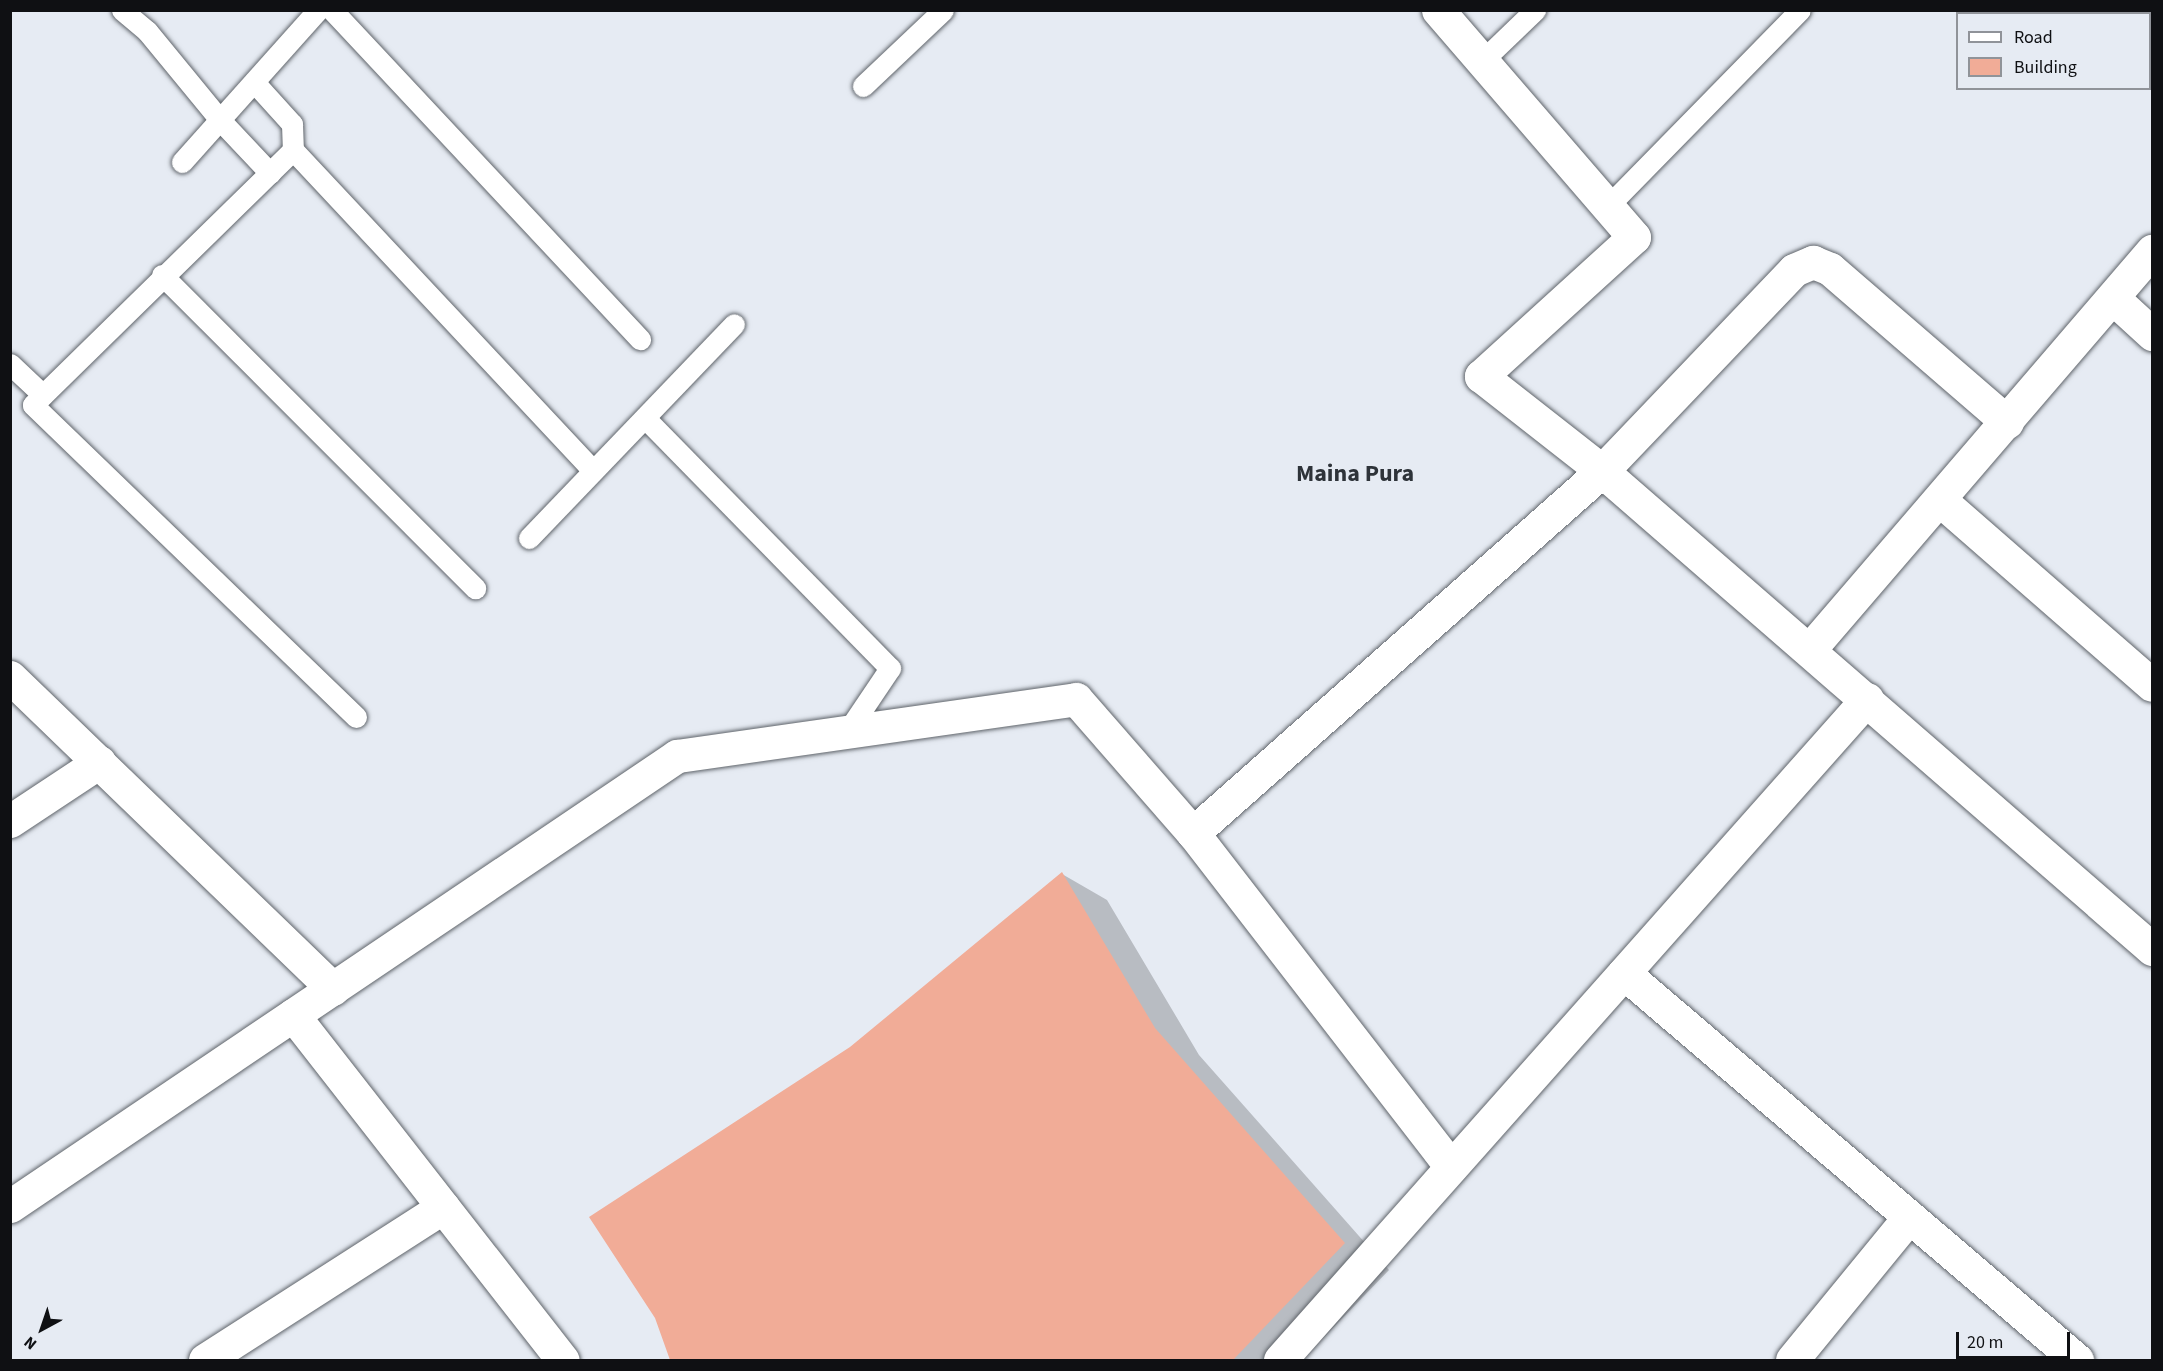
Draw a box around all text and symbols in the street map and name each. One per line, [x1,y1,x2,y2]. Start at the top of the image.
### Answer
legend [1956,12,2151,90]
text: Road [2014,25,2053,50]
text: Building [2014,55,2077,80]
district label: Maina Pura [1296,460,1414,488]
north arrow [12,1299,72,1359]
scale bar [1959,1320,2073,1358]
text: 20 m [1967,1330,2003,1355]
text: N [19,1331,42,1355]

